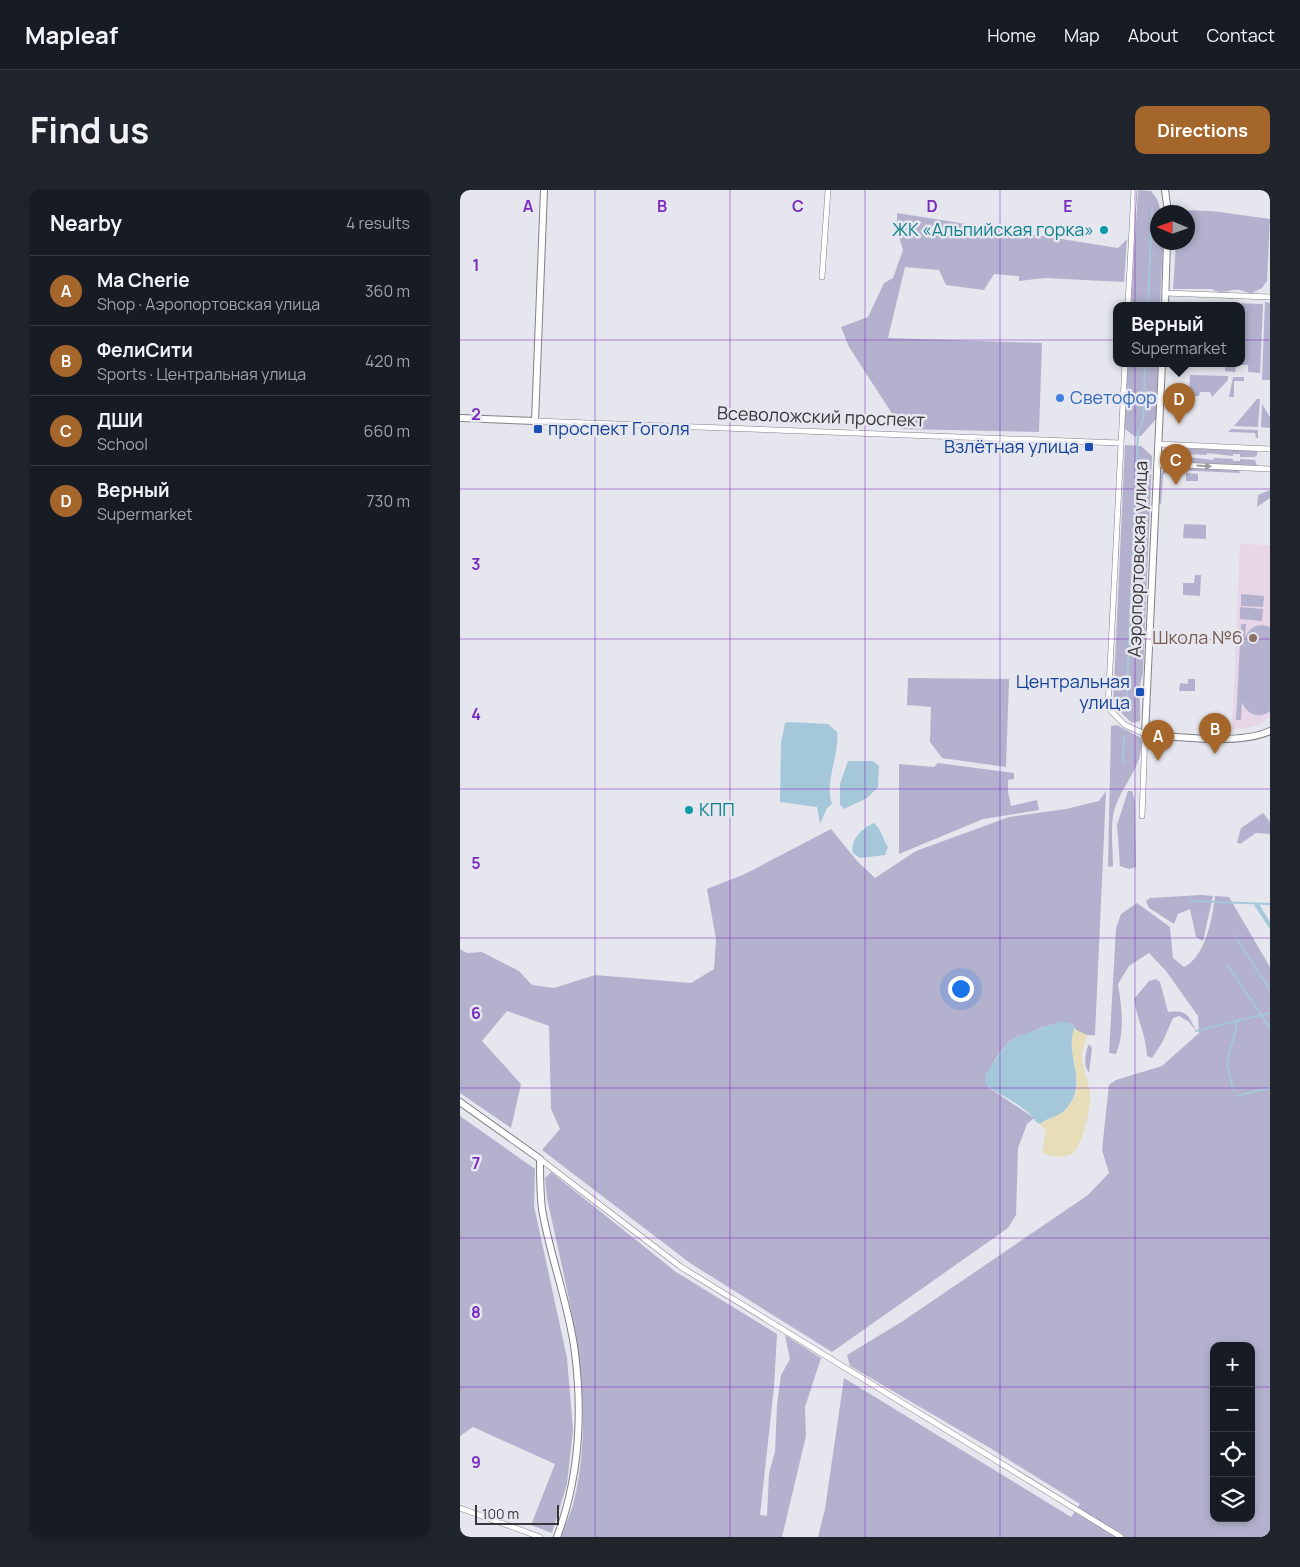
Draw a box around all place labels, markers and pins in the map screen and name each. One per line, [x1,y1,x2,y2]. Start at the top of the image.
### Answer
place label: ЖК «Альпийская горка» [892,217,1094,241]
marker: ЖК «Альпийская горка» [1098,224,1110,236]
pin: D [1163,383,1195,424]
place label: Светофор [1070,385,1157,409]
marker: Светофор [1054,392,1066,404]
place label: проспект Гоголя [548,416,690,440]
marker: проспект Гоголя [532,423,544,435]
place label: Взлётная улица [944,434,1079,458]
marker: Взлётная улица [1083,441,1095,453]
pin: C [1160,444,1192,485]
place label: Школа №6 [1152,625,1243,649]
marker: Школа №6 [1247,632,1259,644]
place label: Центральная улица [1016,669,1130,714]
marker: Центральная улица [1134,686,1146,698]
pin: B [1199,713,1231,754]
pin: A [1142,720,1174,761]
place label: КПП [699,797,735,821]
marker: КПП [683,804,695,816]

